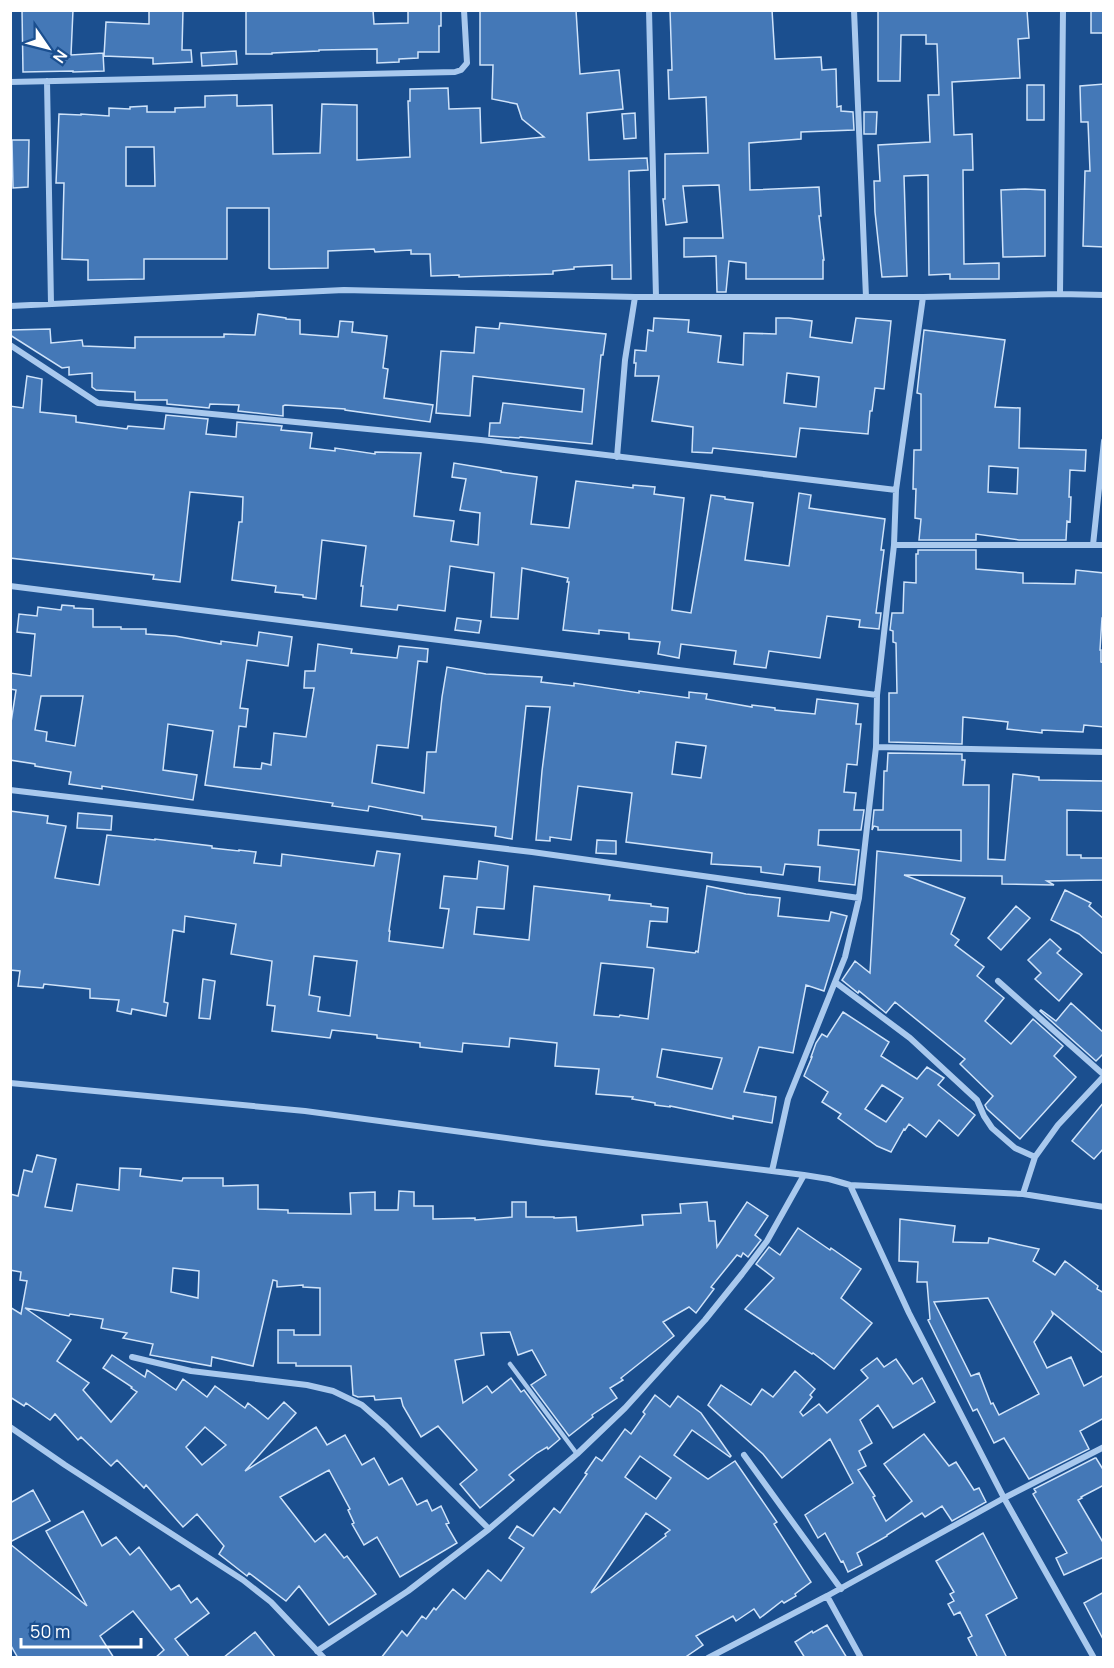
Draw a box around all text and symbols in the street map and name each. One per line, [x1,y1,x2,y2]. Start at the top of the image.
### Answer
north arrow [18,18,78,78]
text: N [48,46,73,68]
scale bar [21,1611,141,1649]
text: 50 m [30,1619,70,1643]

